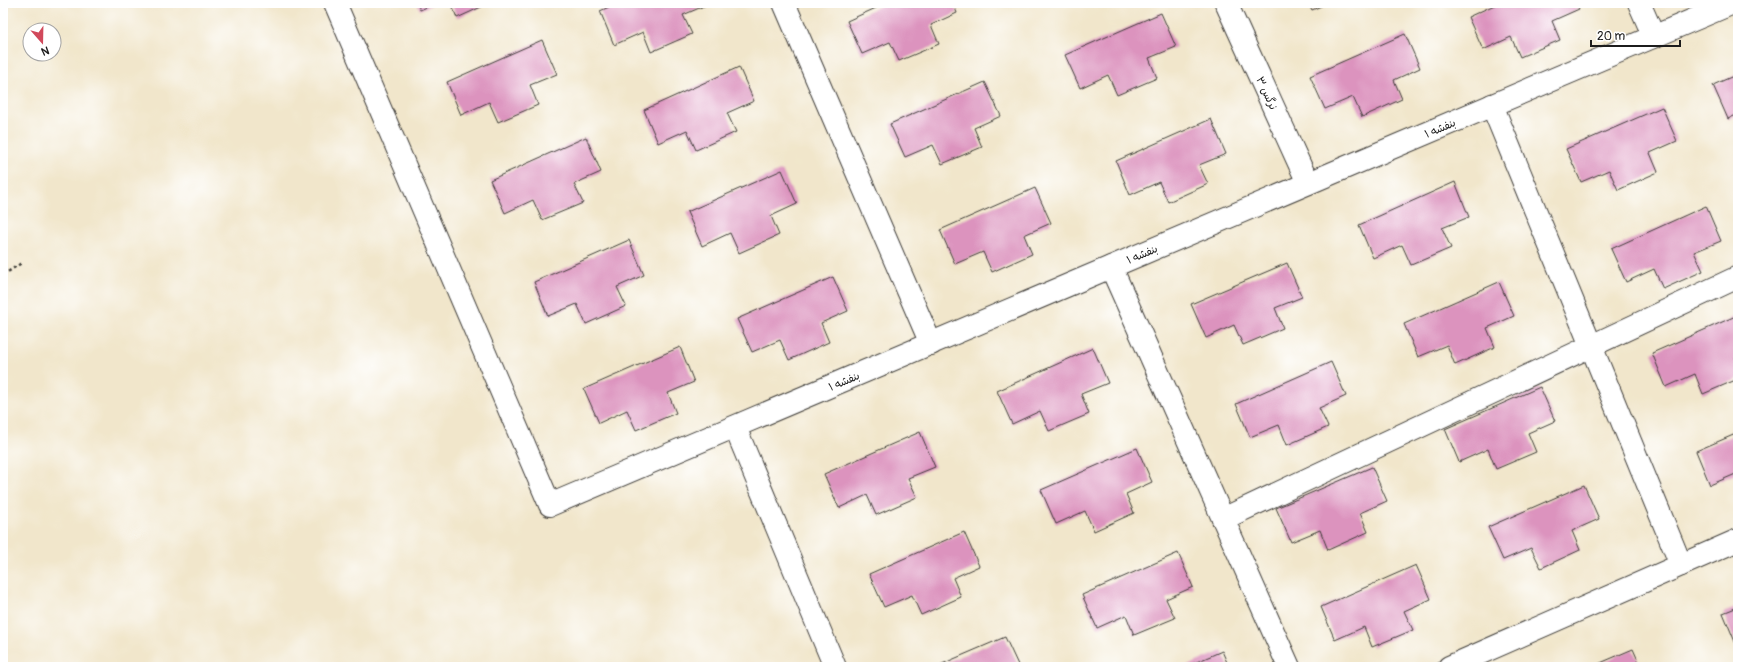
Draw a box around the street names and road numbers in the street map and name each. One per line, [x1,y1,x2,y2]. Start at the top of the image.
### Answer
street label: نرگس ۳ [1253,75,1280,112]
street label: بنفشه ۱ [1423,116,1458,142]
street label: بنفشه ۱ [1125,242,1160,268]
street label: بنفشه ۱ [827,369,862,395]

